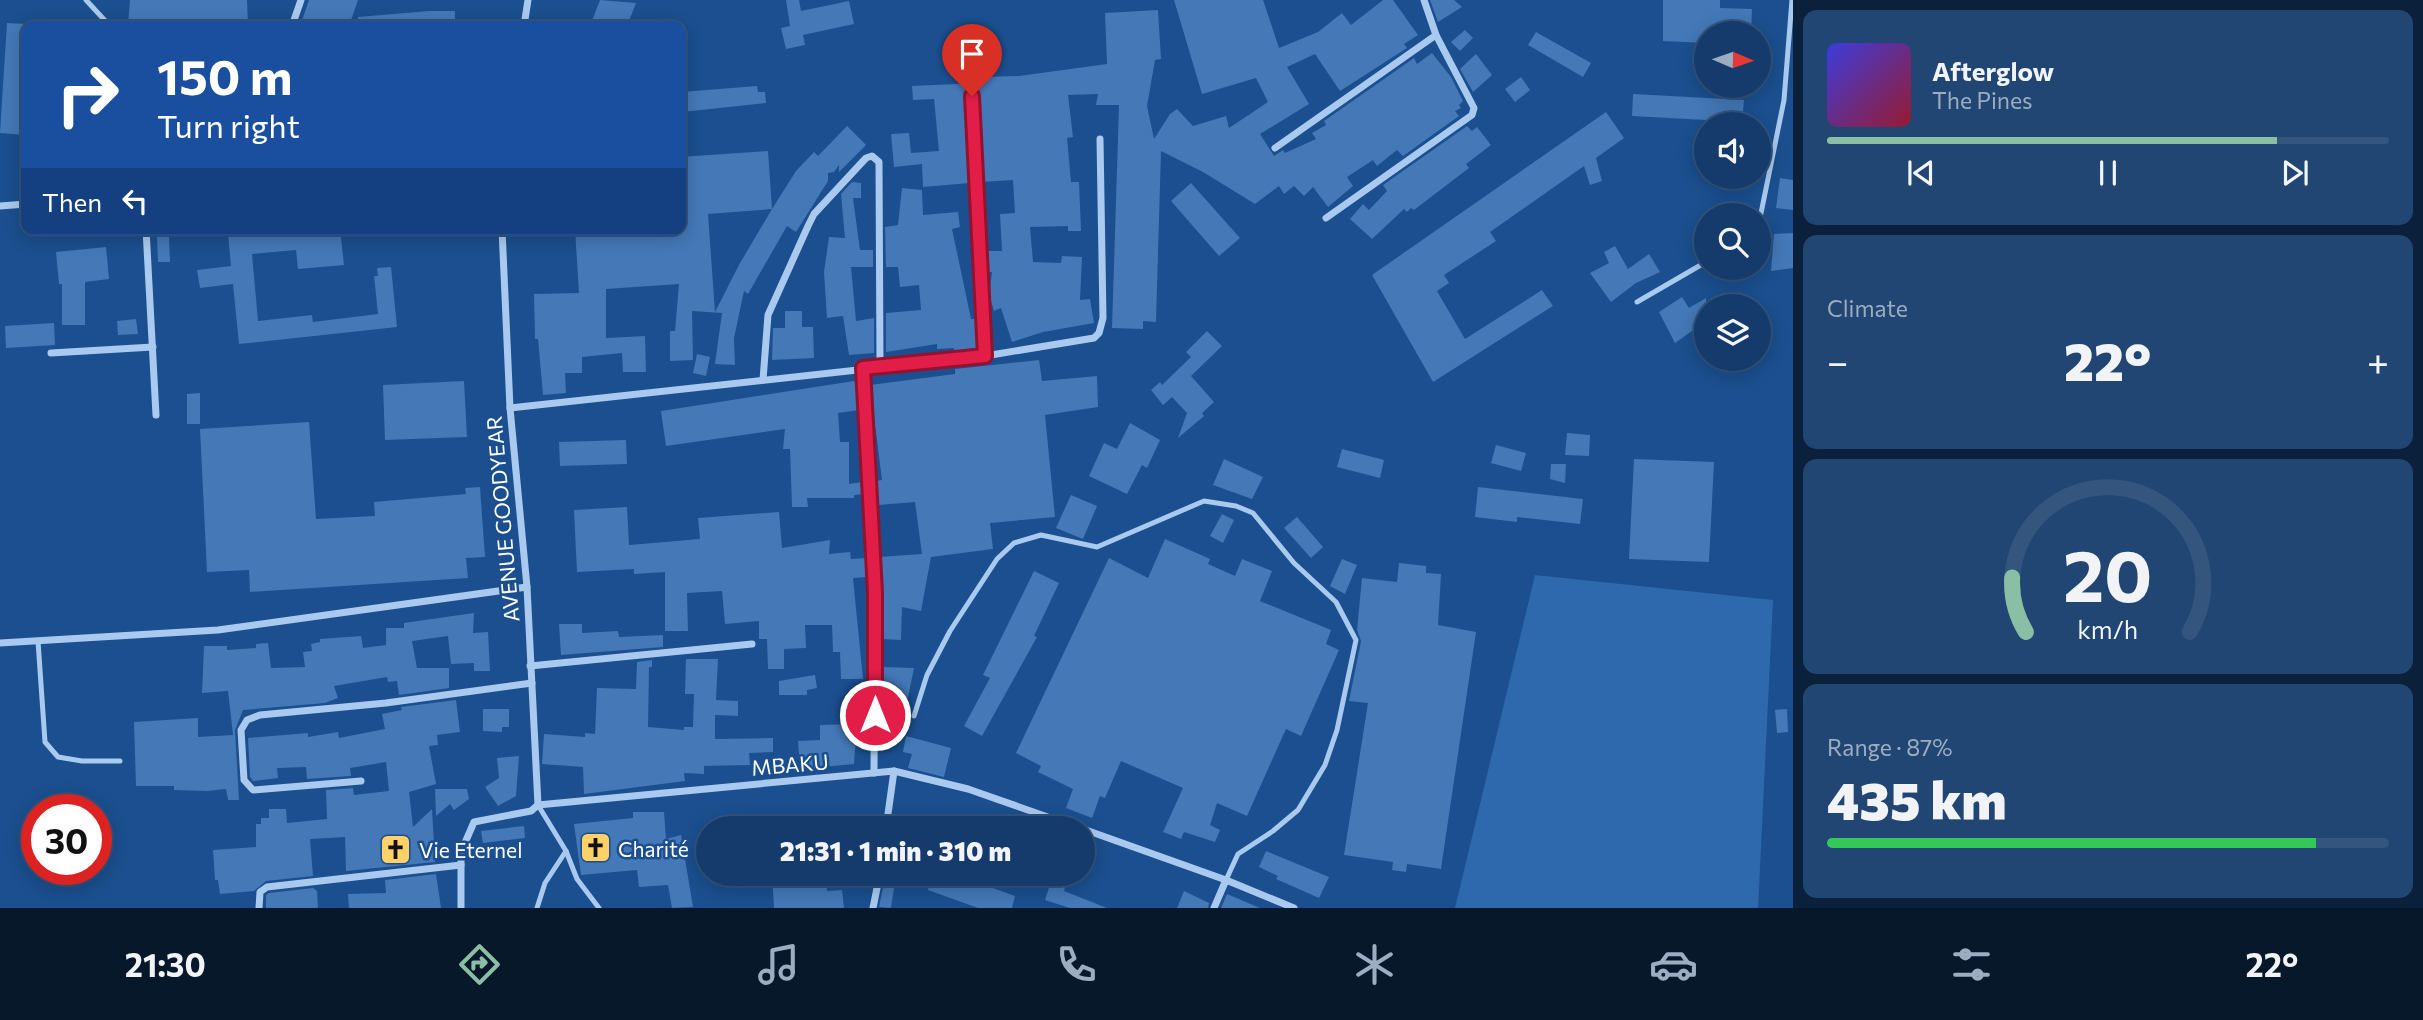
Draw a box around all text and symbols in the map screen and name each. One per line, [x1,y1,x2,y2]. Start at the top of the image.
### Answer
north arrow [1694,21,1771,98]
map controls [1694,21,1771,371]
pin [942,24,1002,96]
icon: arrive [953,35,991,73]
text: 150 m [157,45,292,105]
icon: right [42,49,133,140]
text: Afterglow [1932,55,2054,86]
text: The Pines [1932,86,2033,114]
text: Turn right [157,105,300,145]
button: sound [1694,112,1771,189]
icon: previous [1902,154,1940,192]
icon: pause [2089,154,2127,192]
icon: next [2276,154,2314,192]
icon: left [116,182,154,220]
text: Then [42,186,102,217]
button: search [1694,203,1771,280]
button: layers [1694,294,1771,371]
text: Climate [1827,294,1908,322]
text: 22° [2064,328,2151,392]
text: − [1827,337,1849,384]
text: + [2367,337,2389,384]
street label: AVENUE GOODYEAR [481,415,523,623]
text: 20 [2063,529,2153,618]
text: km/h [2078,614,2138,644]
position arrow [838,678,912,752]
text: Range · 87% [1827,733,1952,761]
street label: MBAKU [750,748,830,780]
text: 435 km [1827,767,2007,831]
speed limit sign: 30 [21,794,112,885]
church icon: Charité [578,831,612,865]
church icon: Vie Eternel [379,832,413,866]
text: 21:31 · 1 min · 310 m [780,835,1011,866]
place label: Charité [618,836,689,861]
place label: Vie Eternel [419,837,523,862]
icon: directions [455,940,504,989]
icon: music [754,940,803,989]
icon: phone [1052,940,1101,989]
icon: climate [1350,940,1399,989]
icon: car [1649,940,1698,989]
icon: filters [1947,940,1996,989]
text: 21:30 [125,944,206,984]
text: 22° [2245,944,2298,984]

